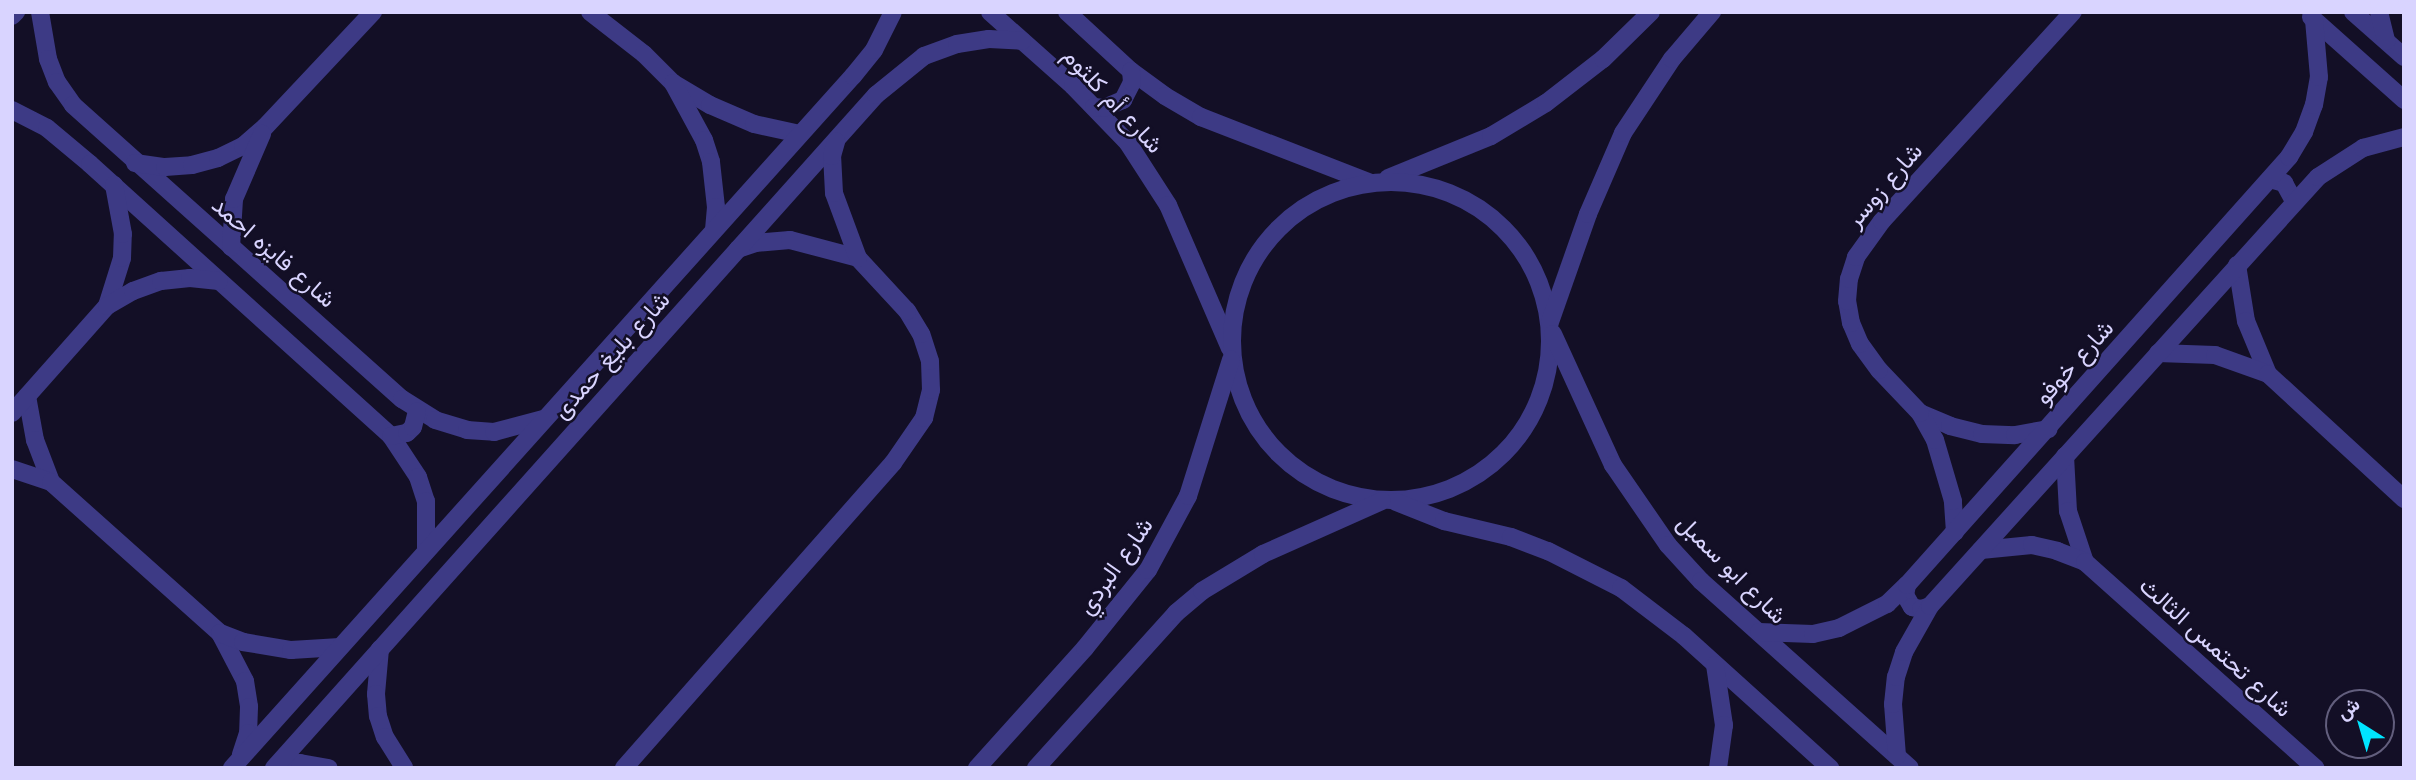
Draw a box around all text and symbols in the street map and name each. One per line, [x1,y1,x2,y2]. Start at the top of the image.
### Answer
street label: شارع أم كلثوم [1057,41,1169,159]
street label: شارع زوسر [1840,137,1928,233]
street label: شارع فايزه احمد [206,190,342,314]
street label: شارع بليغ حمدى [546,285,676,425]
street label: شارع خوفو [2029,314,2119,410]
street label: شارع ابو سمبل [1671,508,1793,630]
street label: شارع البردي [1071,512,1159,620]
street label: شارع تحتمس الثالث [2134,571,2298,723]
north arrow [2325,689,2395,759]
text: ش [2331,691,2366,726]

